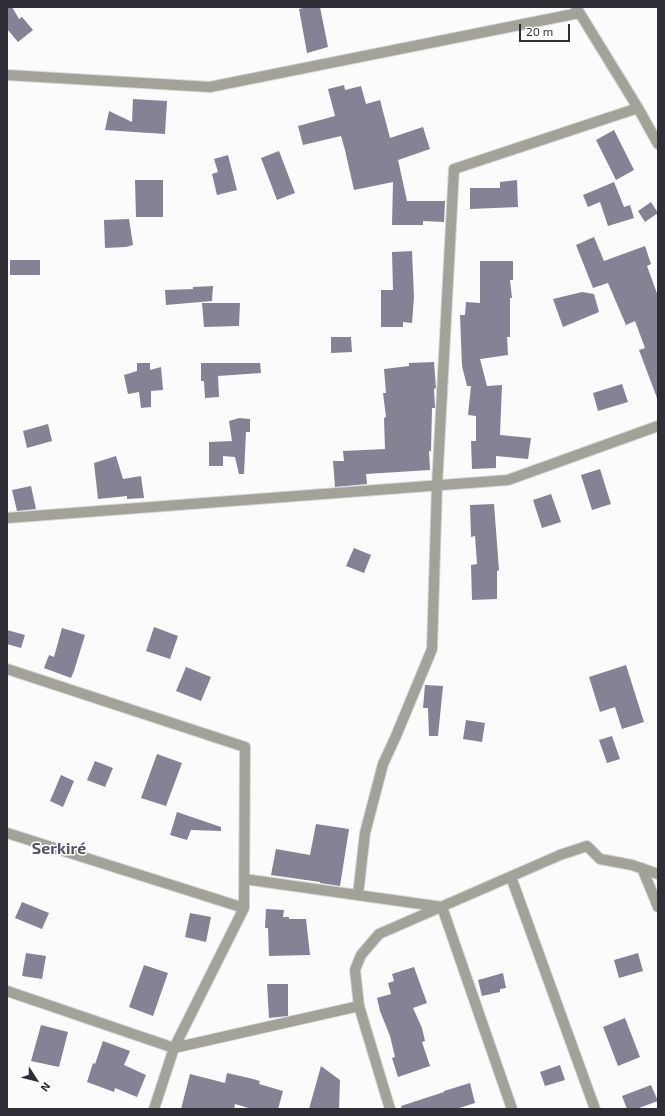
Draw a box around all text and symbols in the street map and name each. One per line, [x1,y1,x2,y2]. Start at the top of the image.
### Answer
scale bar [521,16,572,42]
text: 20 m [526,24,553,38]
district label: Serkiré [32,839,86,859]
north arrow [16,1060,56,1100]
text: N [39,1080,54,1094]

